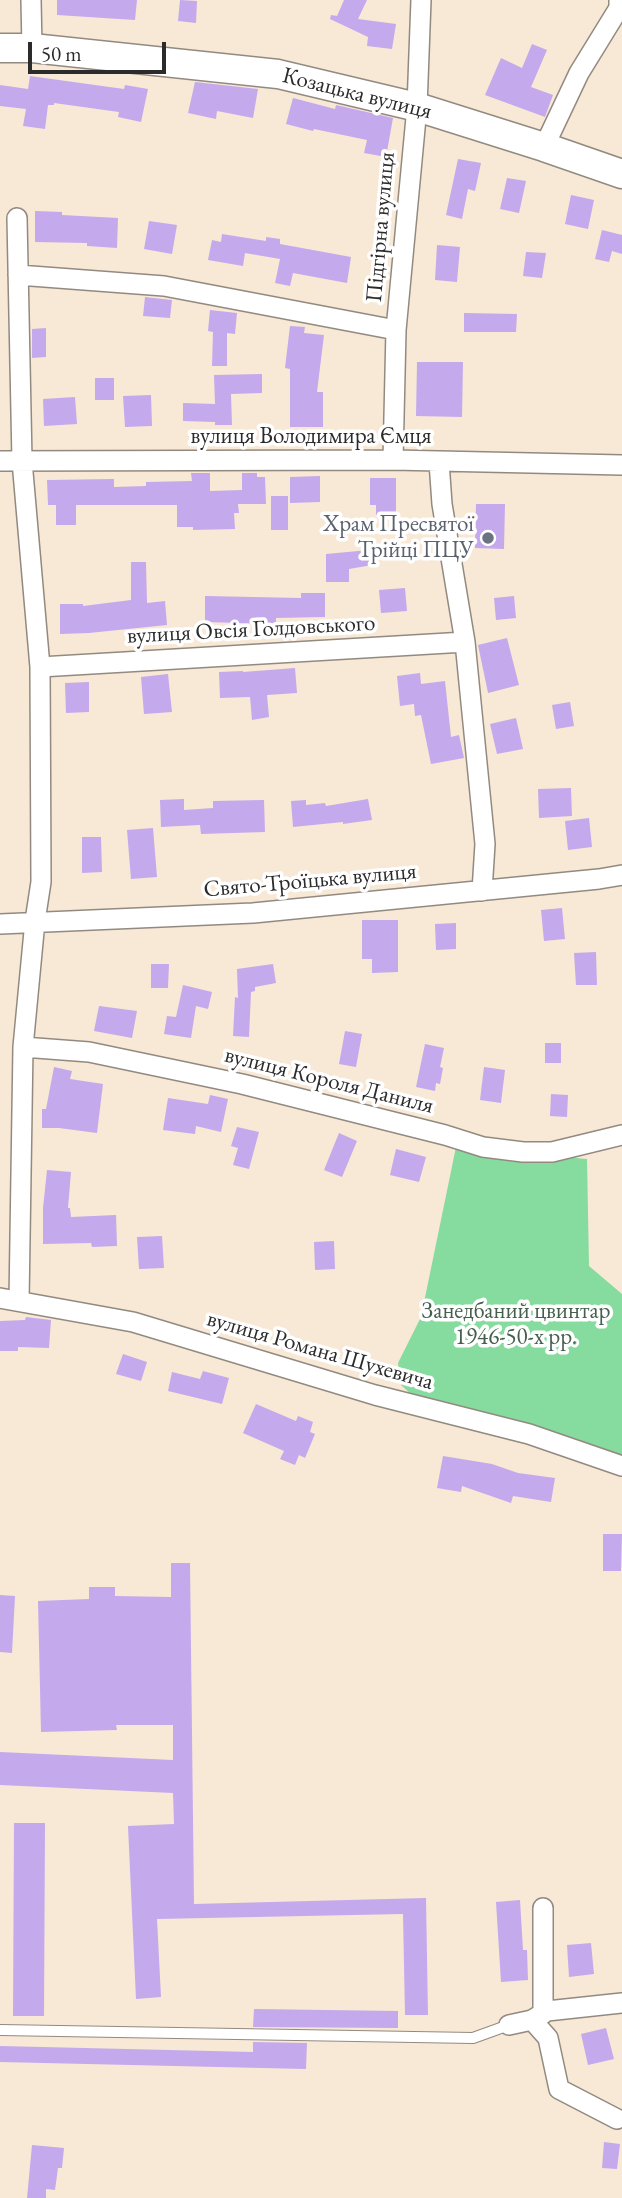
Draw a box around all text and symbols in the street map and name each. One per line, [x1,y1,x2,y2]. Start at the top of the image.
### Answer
scale bar [32,28,170,72]
text: 50 m [41,40,82,67]
street label: Козацька вулиця [279,62,435,126]
street label: Підгірна вулиця [361,151,401,303]
street label: вулиця Володимира Ємця [191,423,431,451]
place label: Храм Пресвятої Трійці ПЦУ [323,511,474,565]
marker: Храм Пресвятої Трійці ПЦУ [480,530,496,546]
street label: вулиця Овсія Голдовського [126,610,376,650]
street label: Свято-Троїцька вулиця [202,858,418,904]
street label: вулиця Короля Даниля [222,1042,436,1120]
park label: Занедбаний цвинтар 1946-50-х рр. [421,1298,611,1352]
street label: вулиця Романа Шухевича [204,1305,436,1397]

